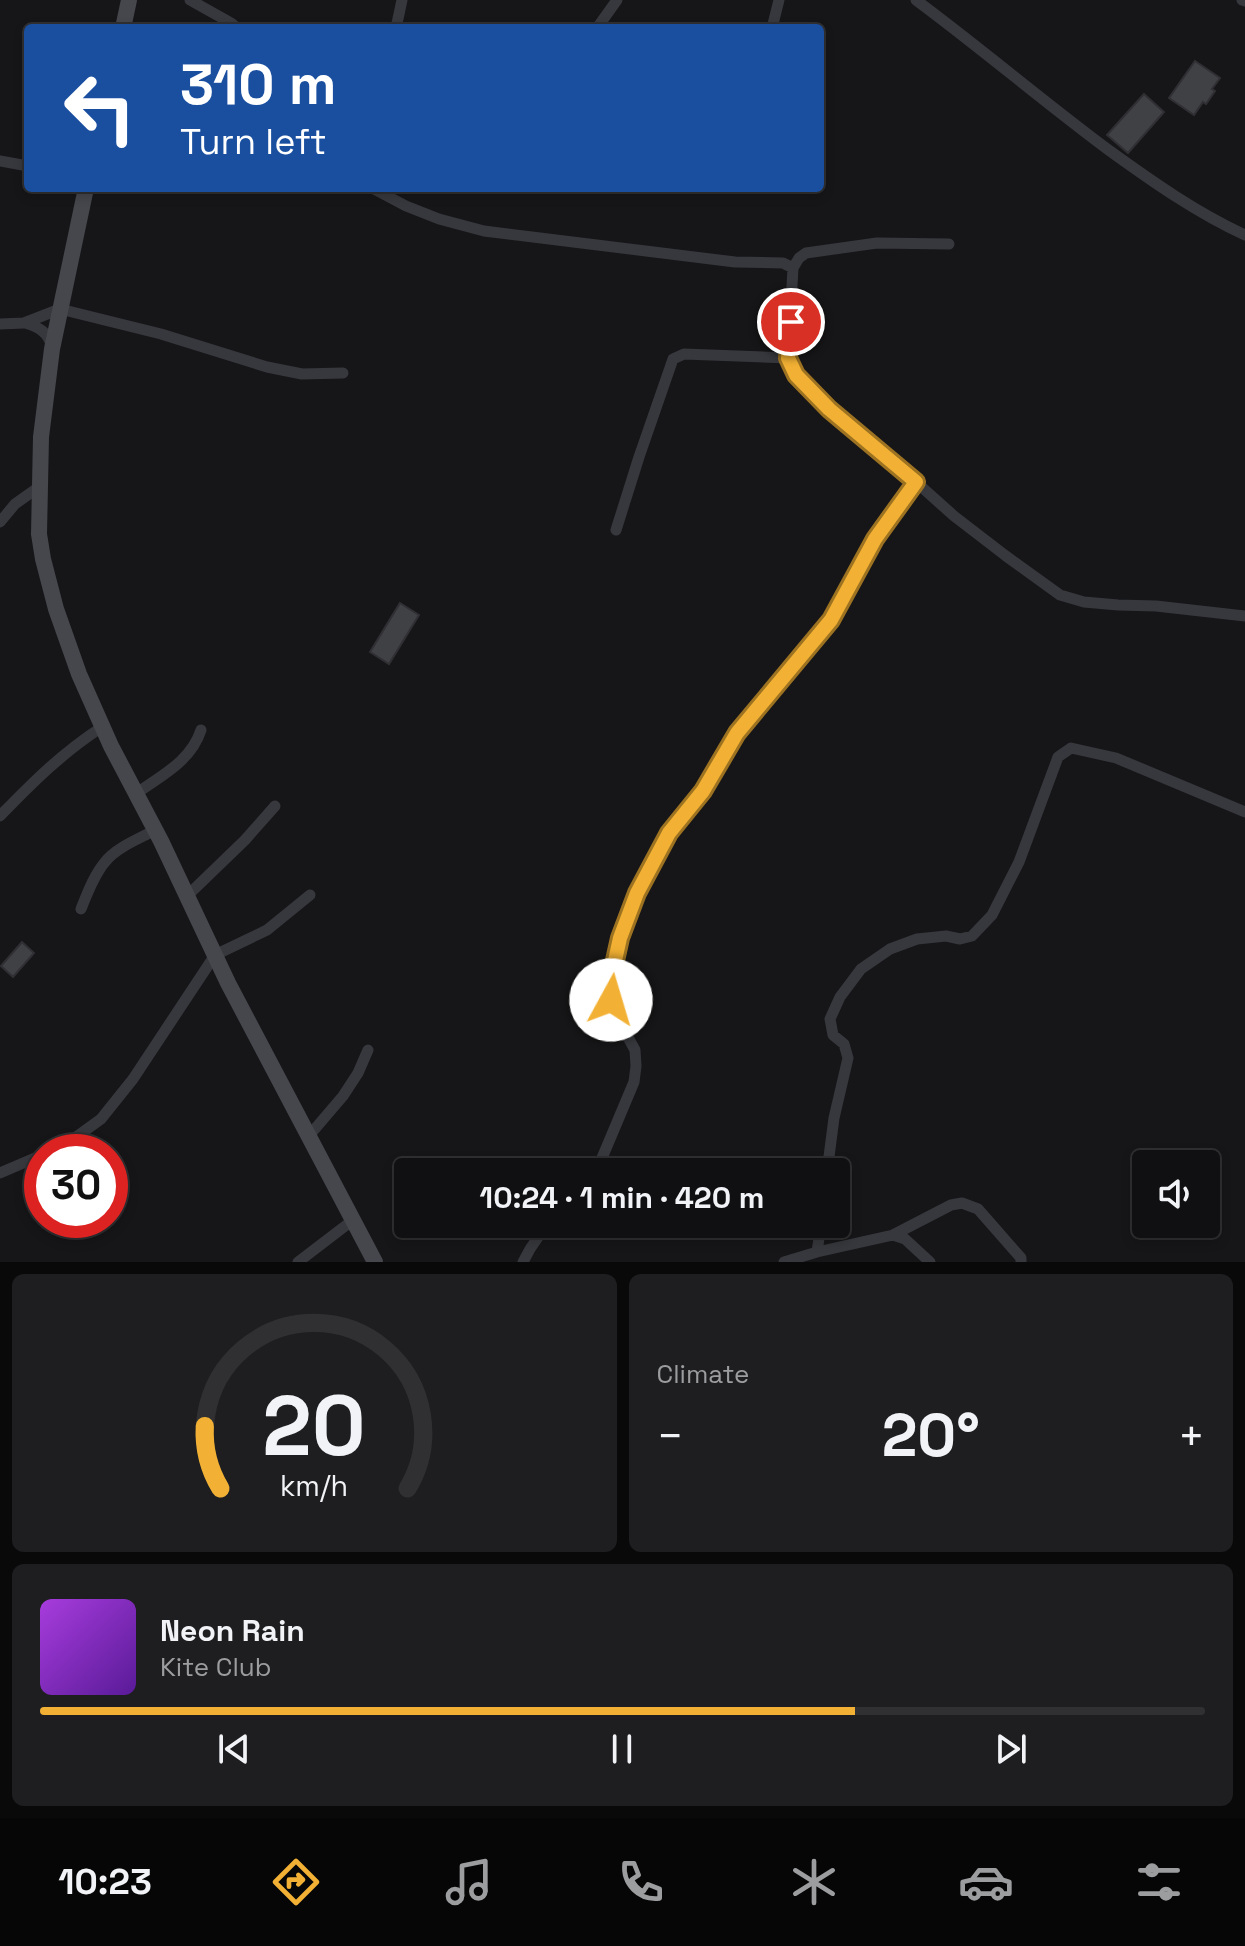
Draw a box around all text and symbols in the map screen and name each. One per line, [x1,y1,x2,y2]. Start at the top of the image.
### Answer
text: 310 m [180,49,337,120]
icon: left [48,56,152,160]
text: Turn left [180,119,327,165]
pin [757,288,825,356]
icon: arrive [769,300,813,344]
position arrow [569,958,653,1042]
speed limit sign: 30 [24,1134,128,1238]
map controls [1132,1150,1220,1238]
button: sound [1132,1150,1220,1238]
text: 10:24 · 1 min · 420 m [480,1178,764,1217]
text: Climate [657,1357,749,1391]
text: 20 [263,1373,366,1479]
text: 20° [882,1397,980,1474]
text: − [657,1408,684,1464]
text: + [1178,1408,1205,1464]
text: km/h [280,1468,348,1504]
text: Neon Rain [160,1611,305,1650]
text: Kite Club [160,1650,272,1684]
icon: previous [212,1727,256,1771]
icon: pause [600,1727,644,1771]
icon: next [989,1727,1033,1771]
icon: directions [268,1854,324,1910]
icon: music [441,1854,497,1910]
icon: phone [613,1854,669,1910]
icon: climate [786,1854,842,1910]
icon: car [958,1854,1014,1910]
icon: filters [1131,1854,1187,1910]
text: 10:23 [58,1859,152,1905]

